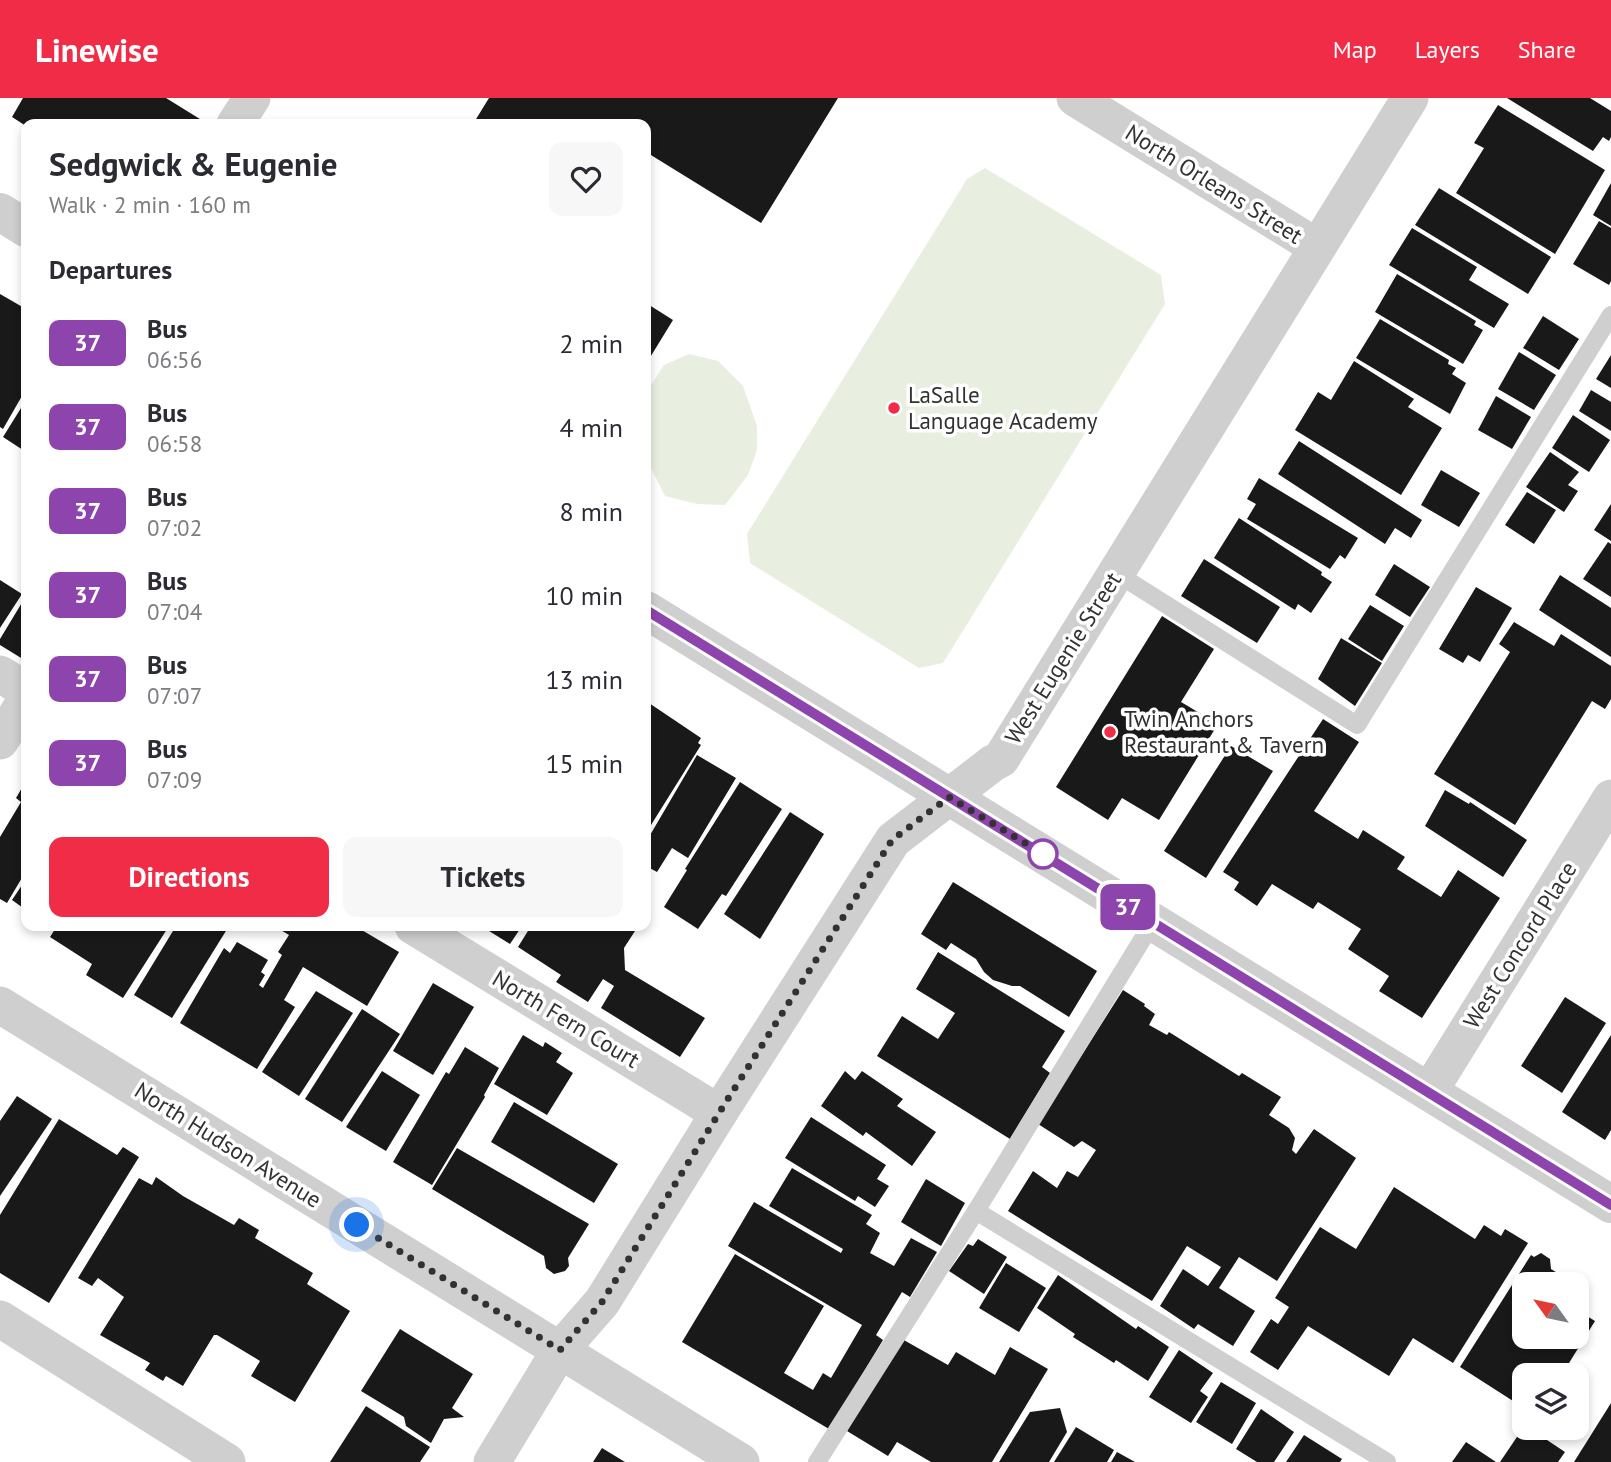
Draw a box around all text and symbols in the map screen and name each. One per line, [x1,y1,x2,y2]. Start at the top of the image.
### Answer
text: Linewise [35,28,159,71]
text: Map [1333,34,1377,65]
text: Layers [1415,34,1480,65]
text: Share [1518,34,1576,65]
street label: North Orleans Street [1120,117,1308,250]
text: Sedgwick & Eugenie [49,142,338,185]
button: heart [549,142,623,216]
text: Walk · 2 min · 160 m [49,190,251,219]
text: Departures [49,253,172,286]
text: Bus [147,312,187,345]
text: 37 [74,327,101,358]
text: 2 min [560,327,623,360]
text: 06:56 [147,345,202,374]
place label: LaSalle Language Academy [908,380,1098,435]
text: Bus [147,396,187,429]
marker: LaSalle Language Academy [886,400,902,416]
text: 37 [74,411,101,442]
text: 4 min [560,411,623,444]
text: 06:58 [147,429,202,458]
text: Bus [147,480,187,513]
text: 37 [74,495,101,526]
text: 8 min [560,495,623,528]
text: 07:02 [147,513,202,542]
text: Bus [147,564,187,597]
street label: West Eugenie Street [998,566,1127,749]
text: 37 [74,579,101,610]
text: 10 min [545,579,623,612]
text: 07:04 [147,597,202,626]
text: Bus [147,648,187,681]
text: 37 [74,663,101,694]
text: 13 min [545,663,623,696]
text: 07:07 [147,681,202,710]
place label: Twin Anchors Restaurant & Tavern [1124,704,1324,759]
marker: Twin Anchors Restaurant & Tavern [1102,724,1118,740]
text: Bus [147,732,187,765]
text: 37 [74,747,101,778]
text: 15 min [545,747,623,780]
text: 07:09 [147,765,202,794]
button: Directions [49,837,329,917]
button: Tickets [343,837,623,917]
unlabelled marker [1028,839,1058,869]
street label: West Concord Place [1457,856,1583,1034]
line badge: 37 [1096,884,1160,930]
text: 37 [1114,891,1142,922]
street label: North Fern Court [488,963,645,1074]
street label: North Hudson Avenue [129,1075,327,1214]
your location [339,1207,374,1242]
north arrow [1512,1272,1589,1349]
map controls [1512,1272,1589,1440]
button: layers [1512,1363,1589,1440]

